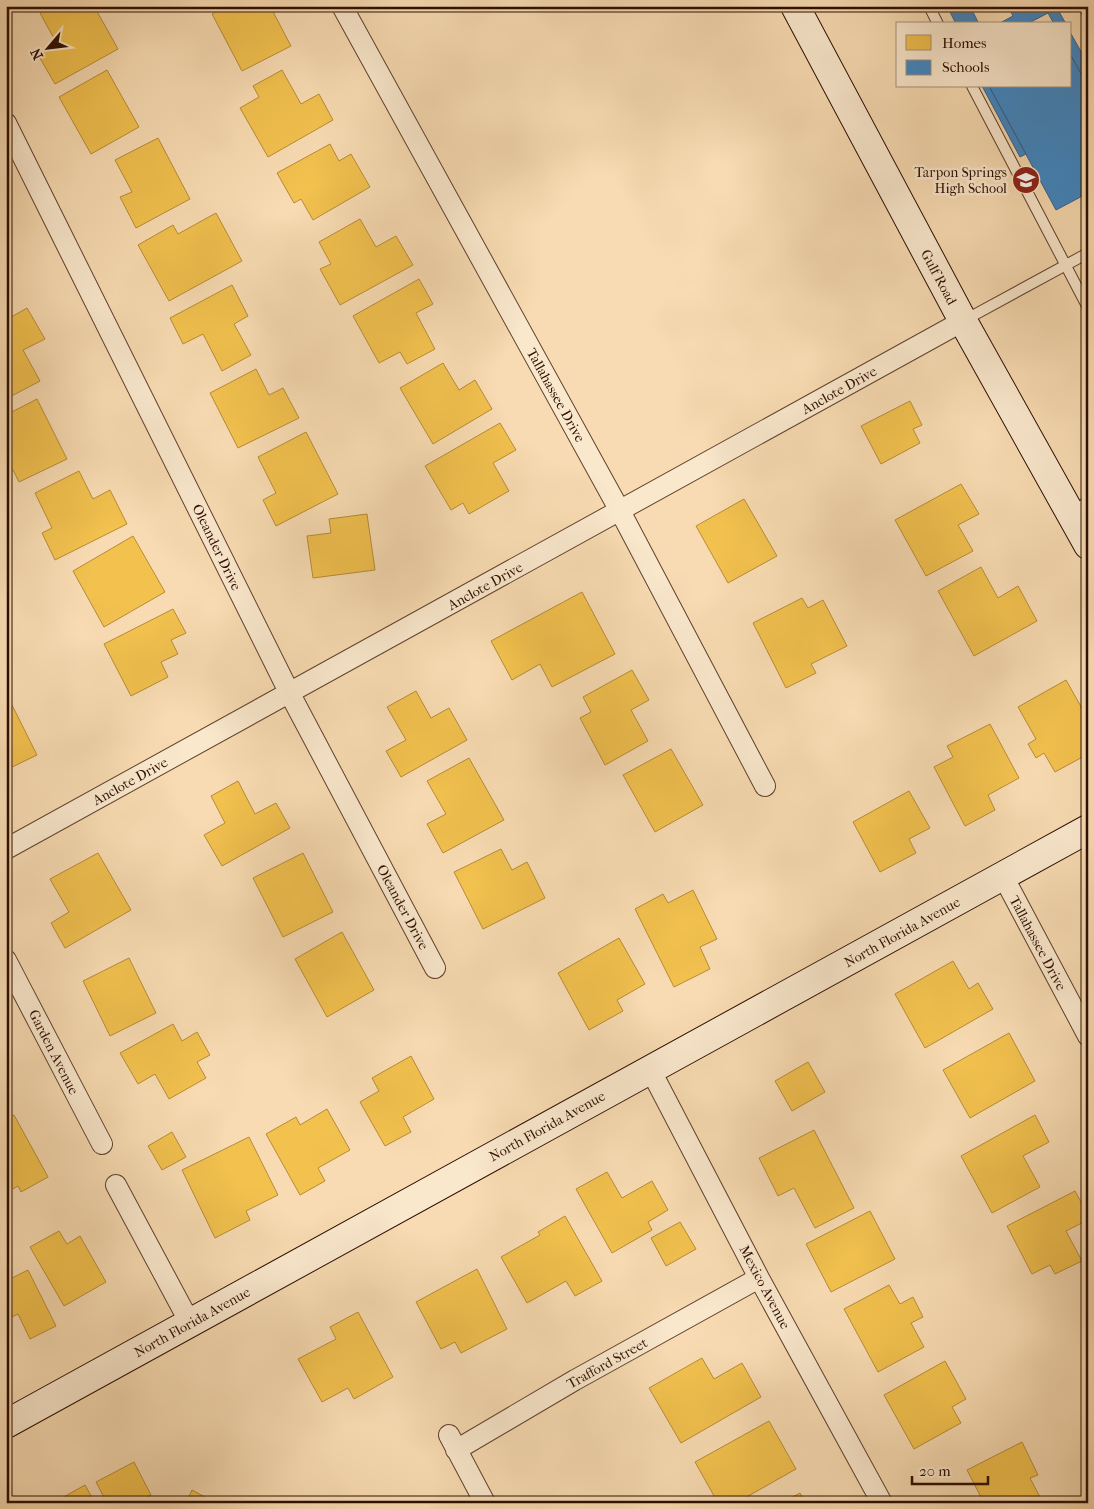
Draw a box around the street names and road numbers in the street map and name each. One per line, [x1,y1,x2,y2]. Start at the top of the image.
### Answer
street label: Gulf Road [917,247,960,308]
street label: Tallahassee Drive [523,345,588,445]
street label: Anclote Drive [798,363,880,419]
street label: Oleander Drive [188,501,245,593]
street label: Anclote Drive [444,559,526,615]
street label: Anclote Drive [89,754,171,810]
street label: Oleander Drive [373,862,432,953]
street label: North Florida Avenue [841,893,963,971]
street label: Tallahassee Drive [1005,893,1070,994]
street label: Garden Avenue [25,1007,82,1098]
street label: North Florida Avenue [486,1087,608,1165]
street label: Mexico Avenue [735,1243,794,1332]
street label: North Florida Avenue [131,1283,253,1361]
street label: Trafford Street [564,1334,651,1393]

